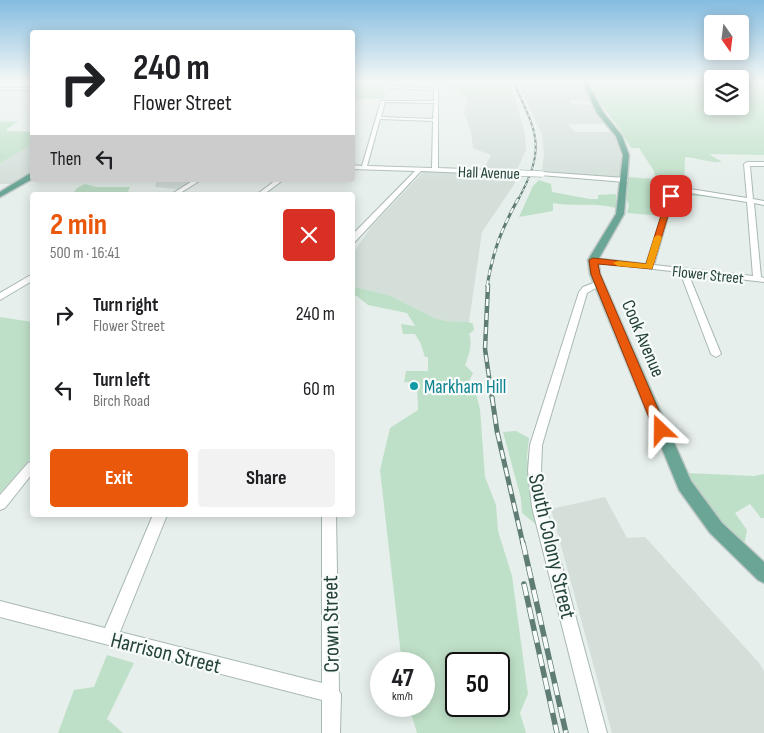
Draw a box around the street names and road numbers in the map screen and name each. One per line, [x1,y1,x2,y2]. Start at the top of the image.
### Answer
street label: Hall Avenue [458,163,520,184]
street label: Flower Street [671,262,745,289]
street label: Cook Avenue [616,297,669,381]
street label: South Colony Street [522,471,581,622]
street label: Crown Street [317,575,346,673]
street label: Harrison Street [108,627,224,680]

